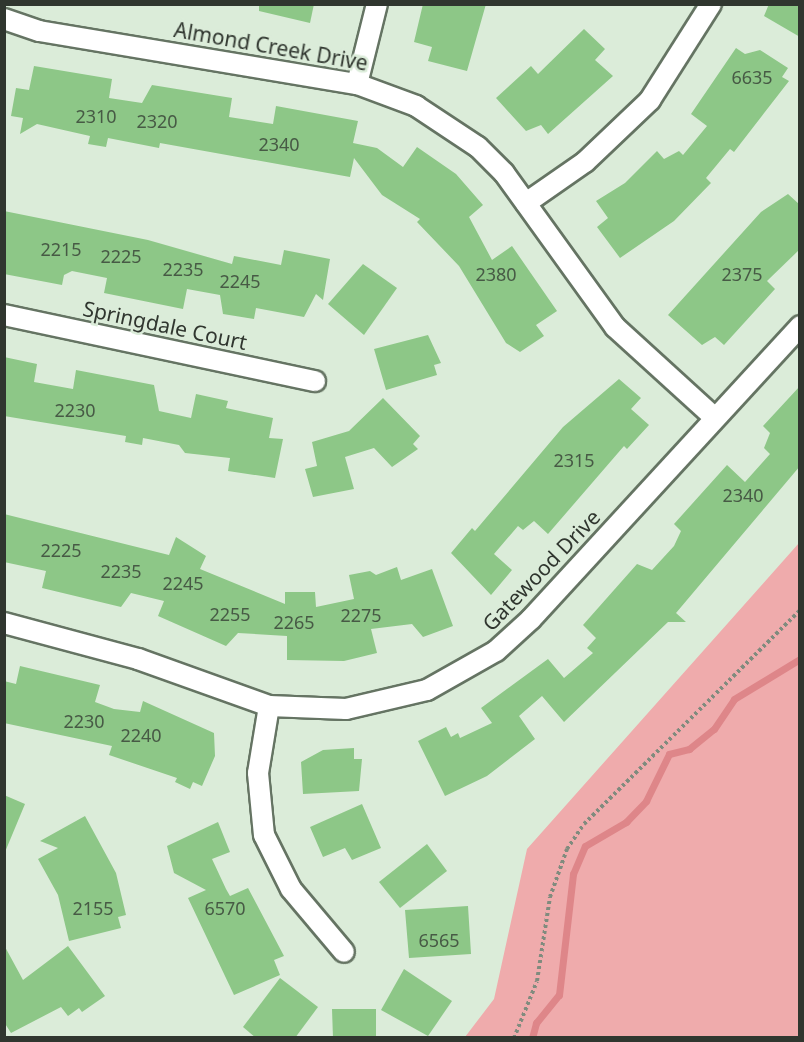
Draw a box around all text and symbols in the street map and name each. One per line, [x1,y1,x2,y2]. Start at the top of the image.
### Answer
street label: Almond Creek Drive [172,17,370,75]
house number: 6635 [731,66,773,88]
house number: 2310 [75,105,117,127]
house number: 2320 [136,110,178,132]
house number: 2340 [258,133,300,155]
house number: 2215 [40,238,82,260]
house number: 2225 [100,245,142,267]
house number: 2235 [162,258,204,280]
house number: 2380 [475,263,517,285]
house number: 2375 [721,263,763,285]
house number: 2245 [219,270,261,292]
street label: Springdale Court [81,295,249,355]
house number: 2230 [54,399,96,421]
house number: 2315 [553,449,595,471]
house number: 2340 [722,484,764,506]
street label: Gatewood Drive [477,504,605,636]
house number: 2225 [40,539,82,561]
house number: 2235 [100,560,142,582]
house number: 2245 [162,572,204,594]
house number: 2255 [209,603,251,625]
house number: 2275 [340,604,382,626]
house number: 2265 [273,611,315,633]
house number: 2230 [63,710,105,732]
house number: 2240 [120,724,162,746]
house number: 2155 [72,897,114,919]
house number: 6570 [204,897,246,919]
house number: 6565 [418,929,460,951]

